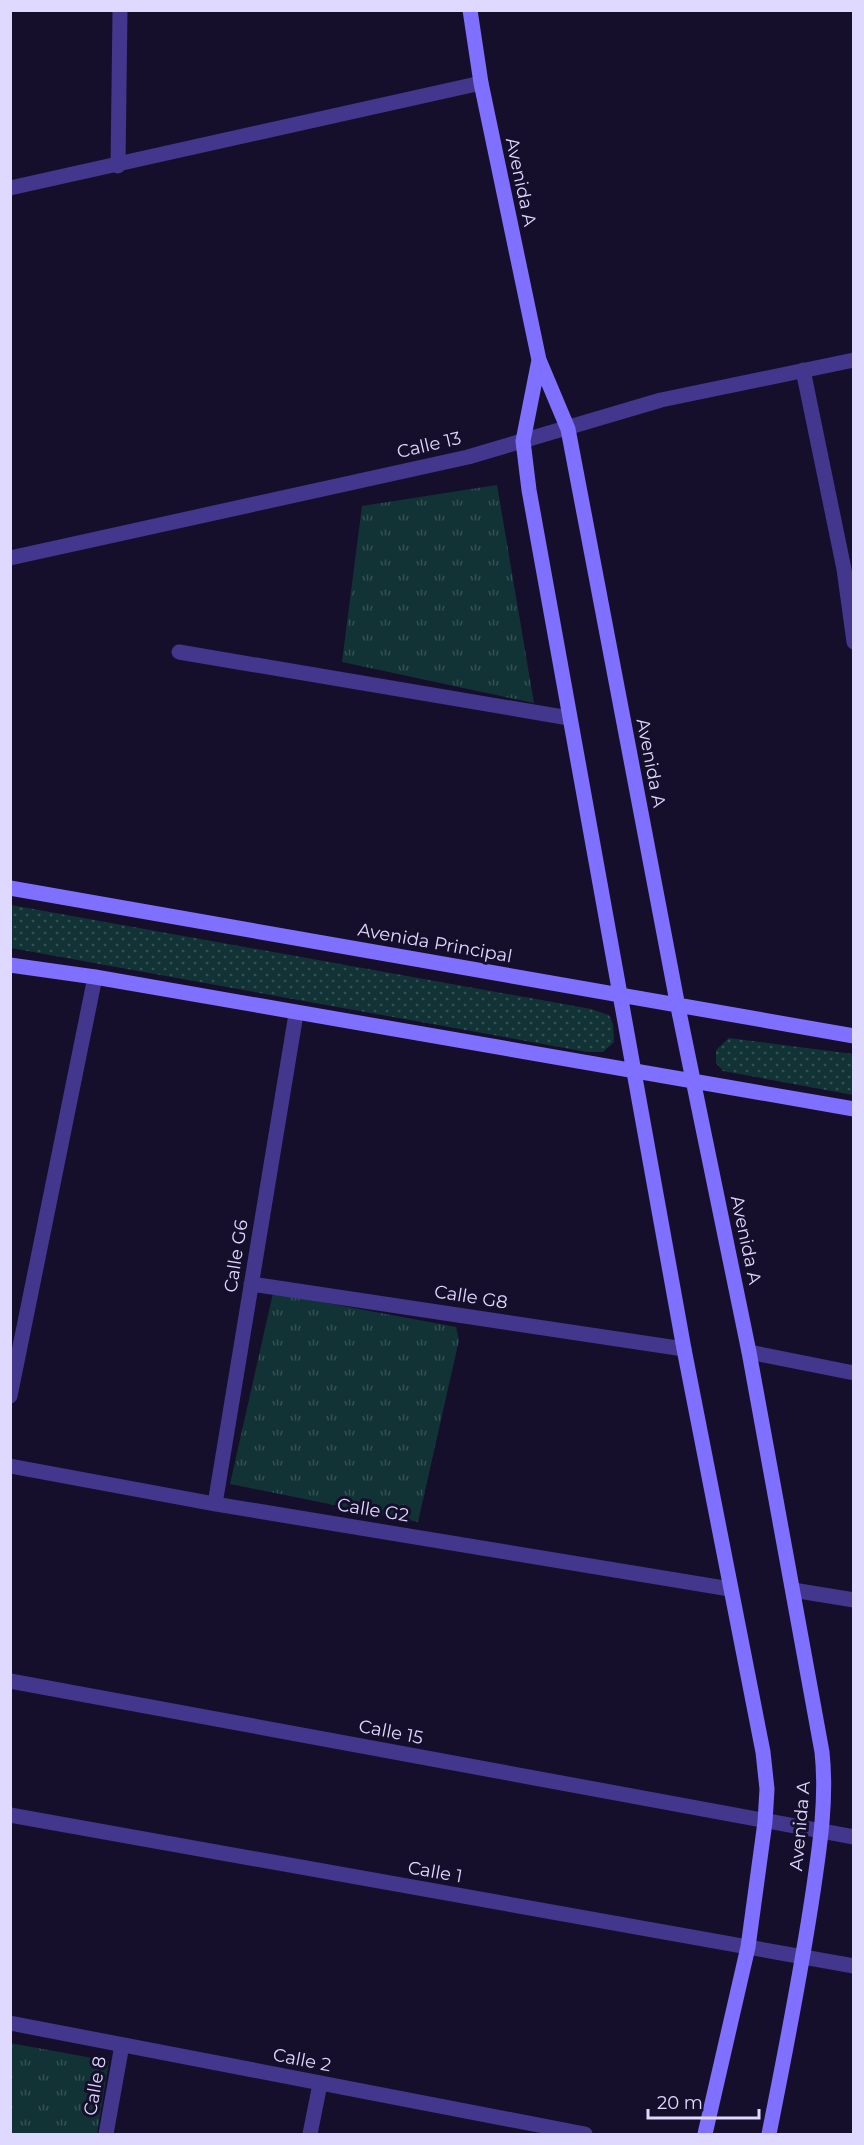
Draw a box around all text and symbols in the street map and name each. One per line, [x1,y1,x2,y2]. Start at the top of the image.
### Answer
street label: Avenida A [501,136,541,229]
street label: Calle 13 [395,427,463,463]
street label: Avenida A [632,717,670,809]
street label: Avenida Principal [356,919,514,967]
street label: Avenida A [726,1194,766,1287]
street label: Calle G6 [219,1218,253,1294]
street label: Calle G8 [433,1280,509,1314]
street label: Calle G2 [335,1493,411,1527]
street label: Calle 15 [357,1715,425,1749]
street label: Avenida A [785,1780,815,1872]
street label: Calle 1 [406,1856,464,1888]
street label: Calle 2 [271,2044,333,2076]
street label: Calle 8 [79,2055,111,2117]
scale bar [648,2082,759,2120]
text: 20 m [657,2092,703,2114]

